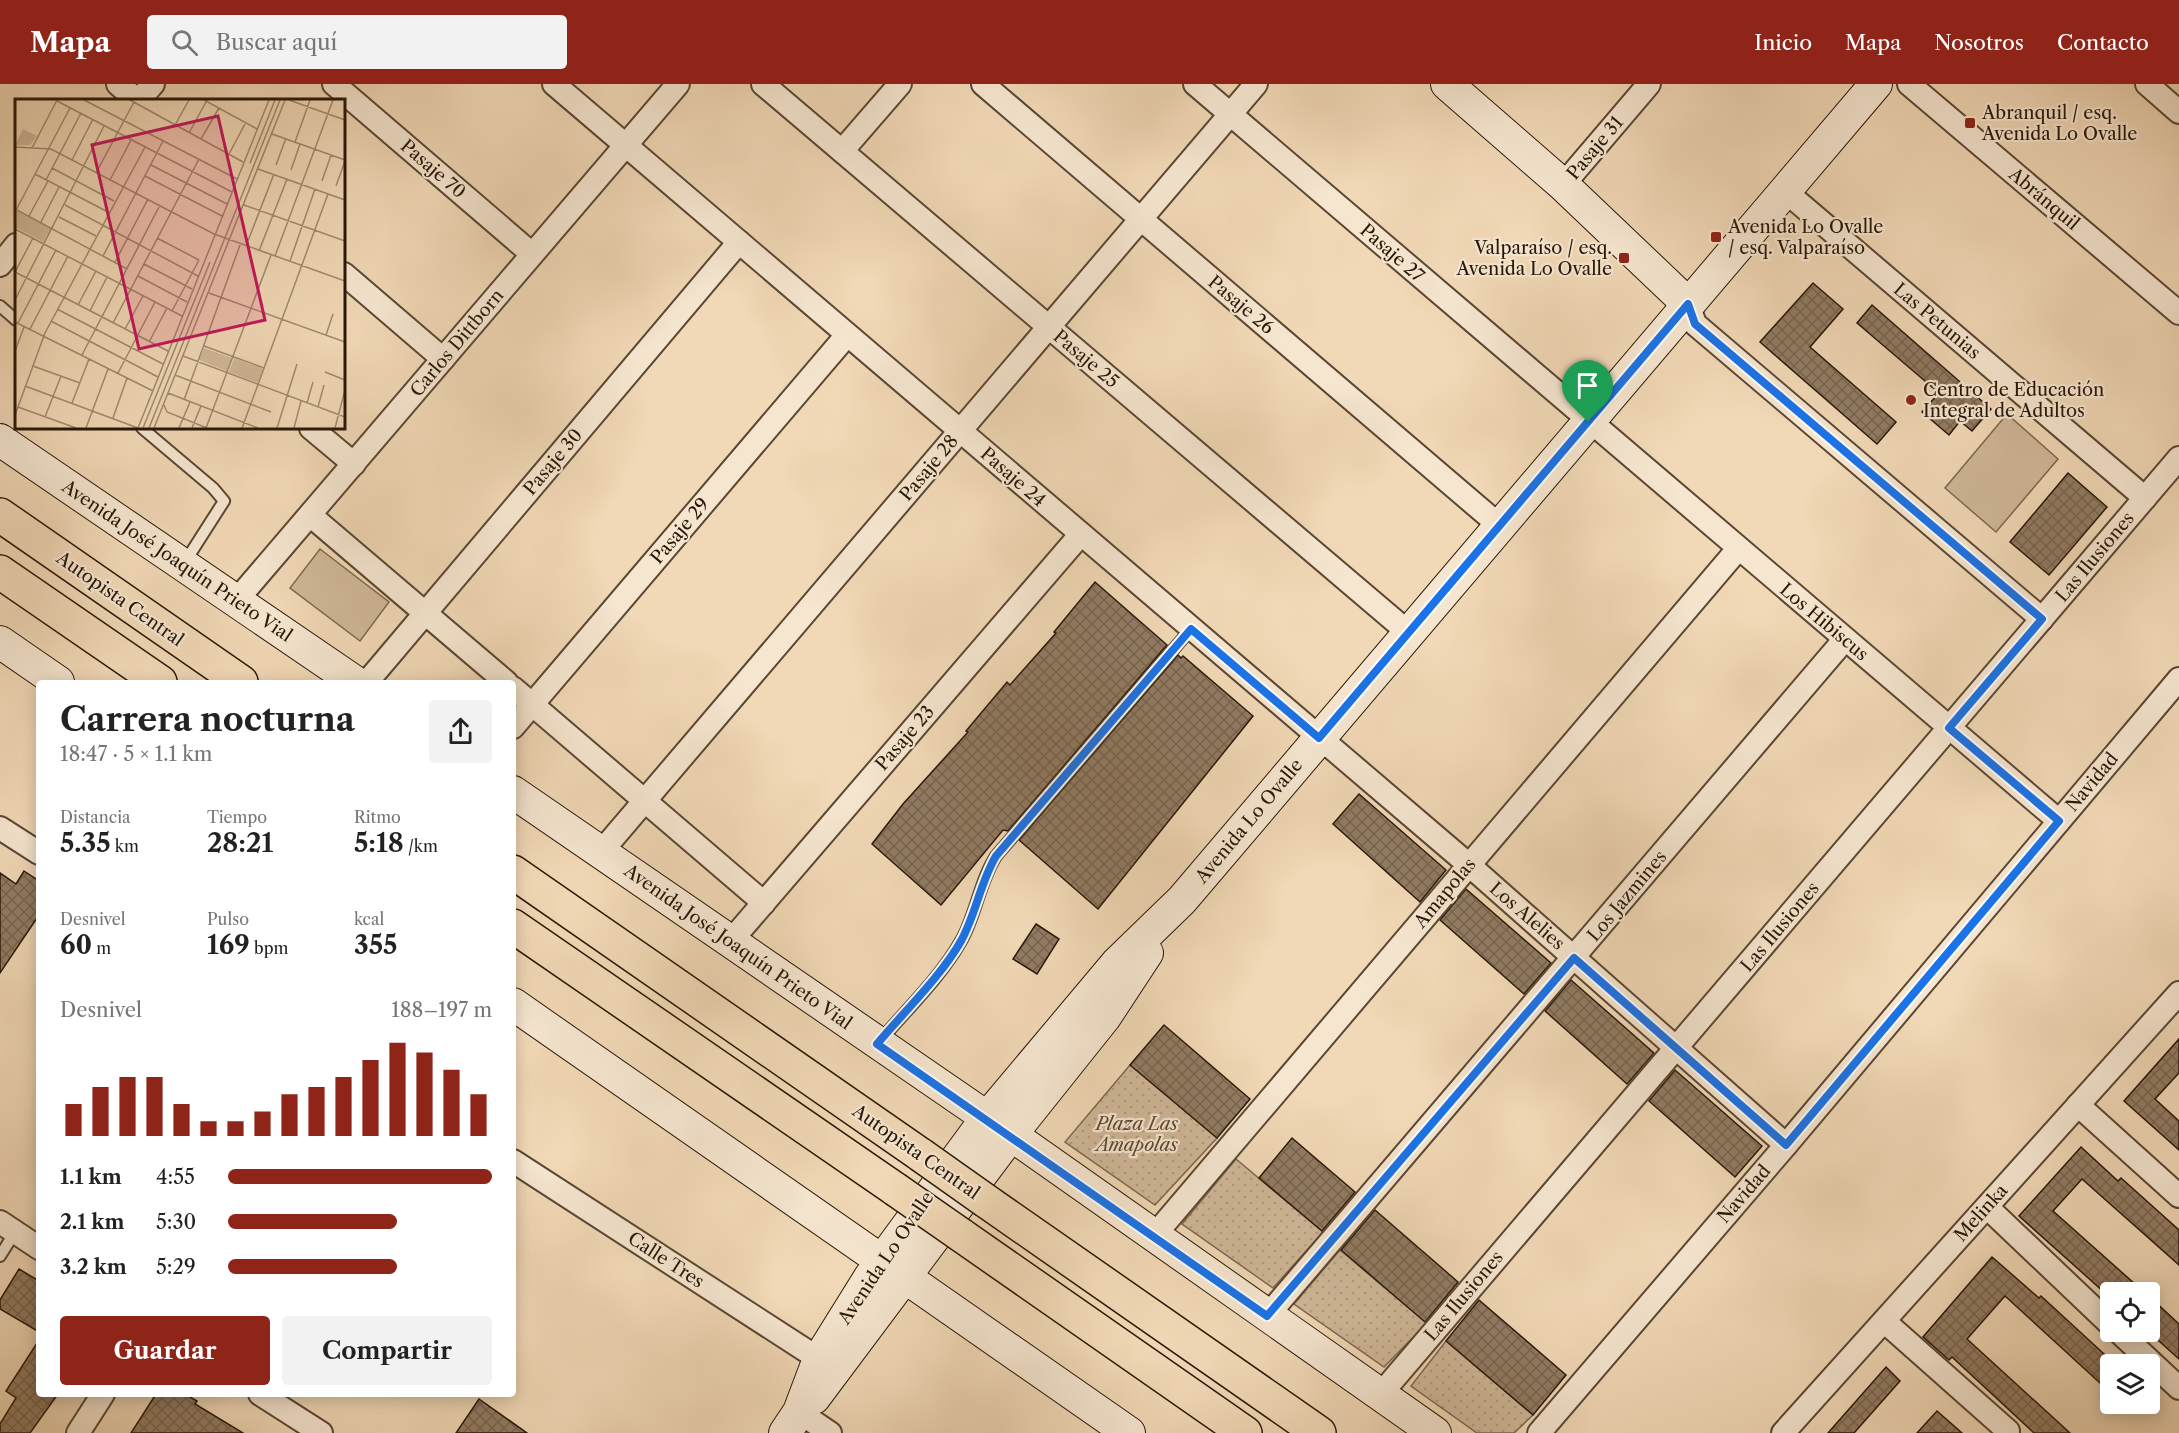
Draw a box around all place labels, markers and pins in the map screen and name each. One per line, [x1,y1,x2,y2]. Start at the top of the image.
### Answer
place label: Abranquil / esq. Avenida Lo Ovalle [1981,102,2137,145]
marker: Abranquil / esq. Avenida Lo Ovalle [1963,116,1977,130]
place label: Avenida Lo Ovalle / esq. Valparaíso [1727,216,1883,259]
marker: Avenida Lo Ovalle / esq. Valparaíso [1709,230,1723,244]
place label: Valparaíso / esq. Avenida Lo Ovalle [1456,237,1612,280]
marker: Valparaíso / esq. Avenida Lo Ovalle [1617,251,1631,265]
pin [1562,360,1613,422]
place label: Centro de Educación Integral de Adultos [1923,379,2104,422]
marker: Centro de Educación Integral de Adultos [1904,393,1918,407]

